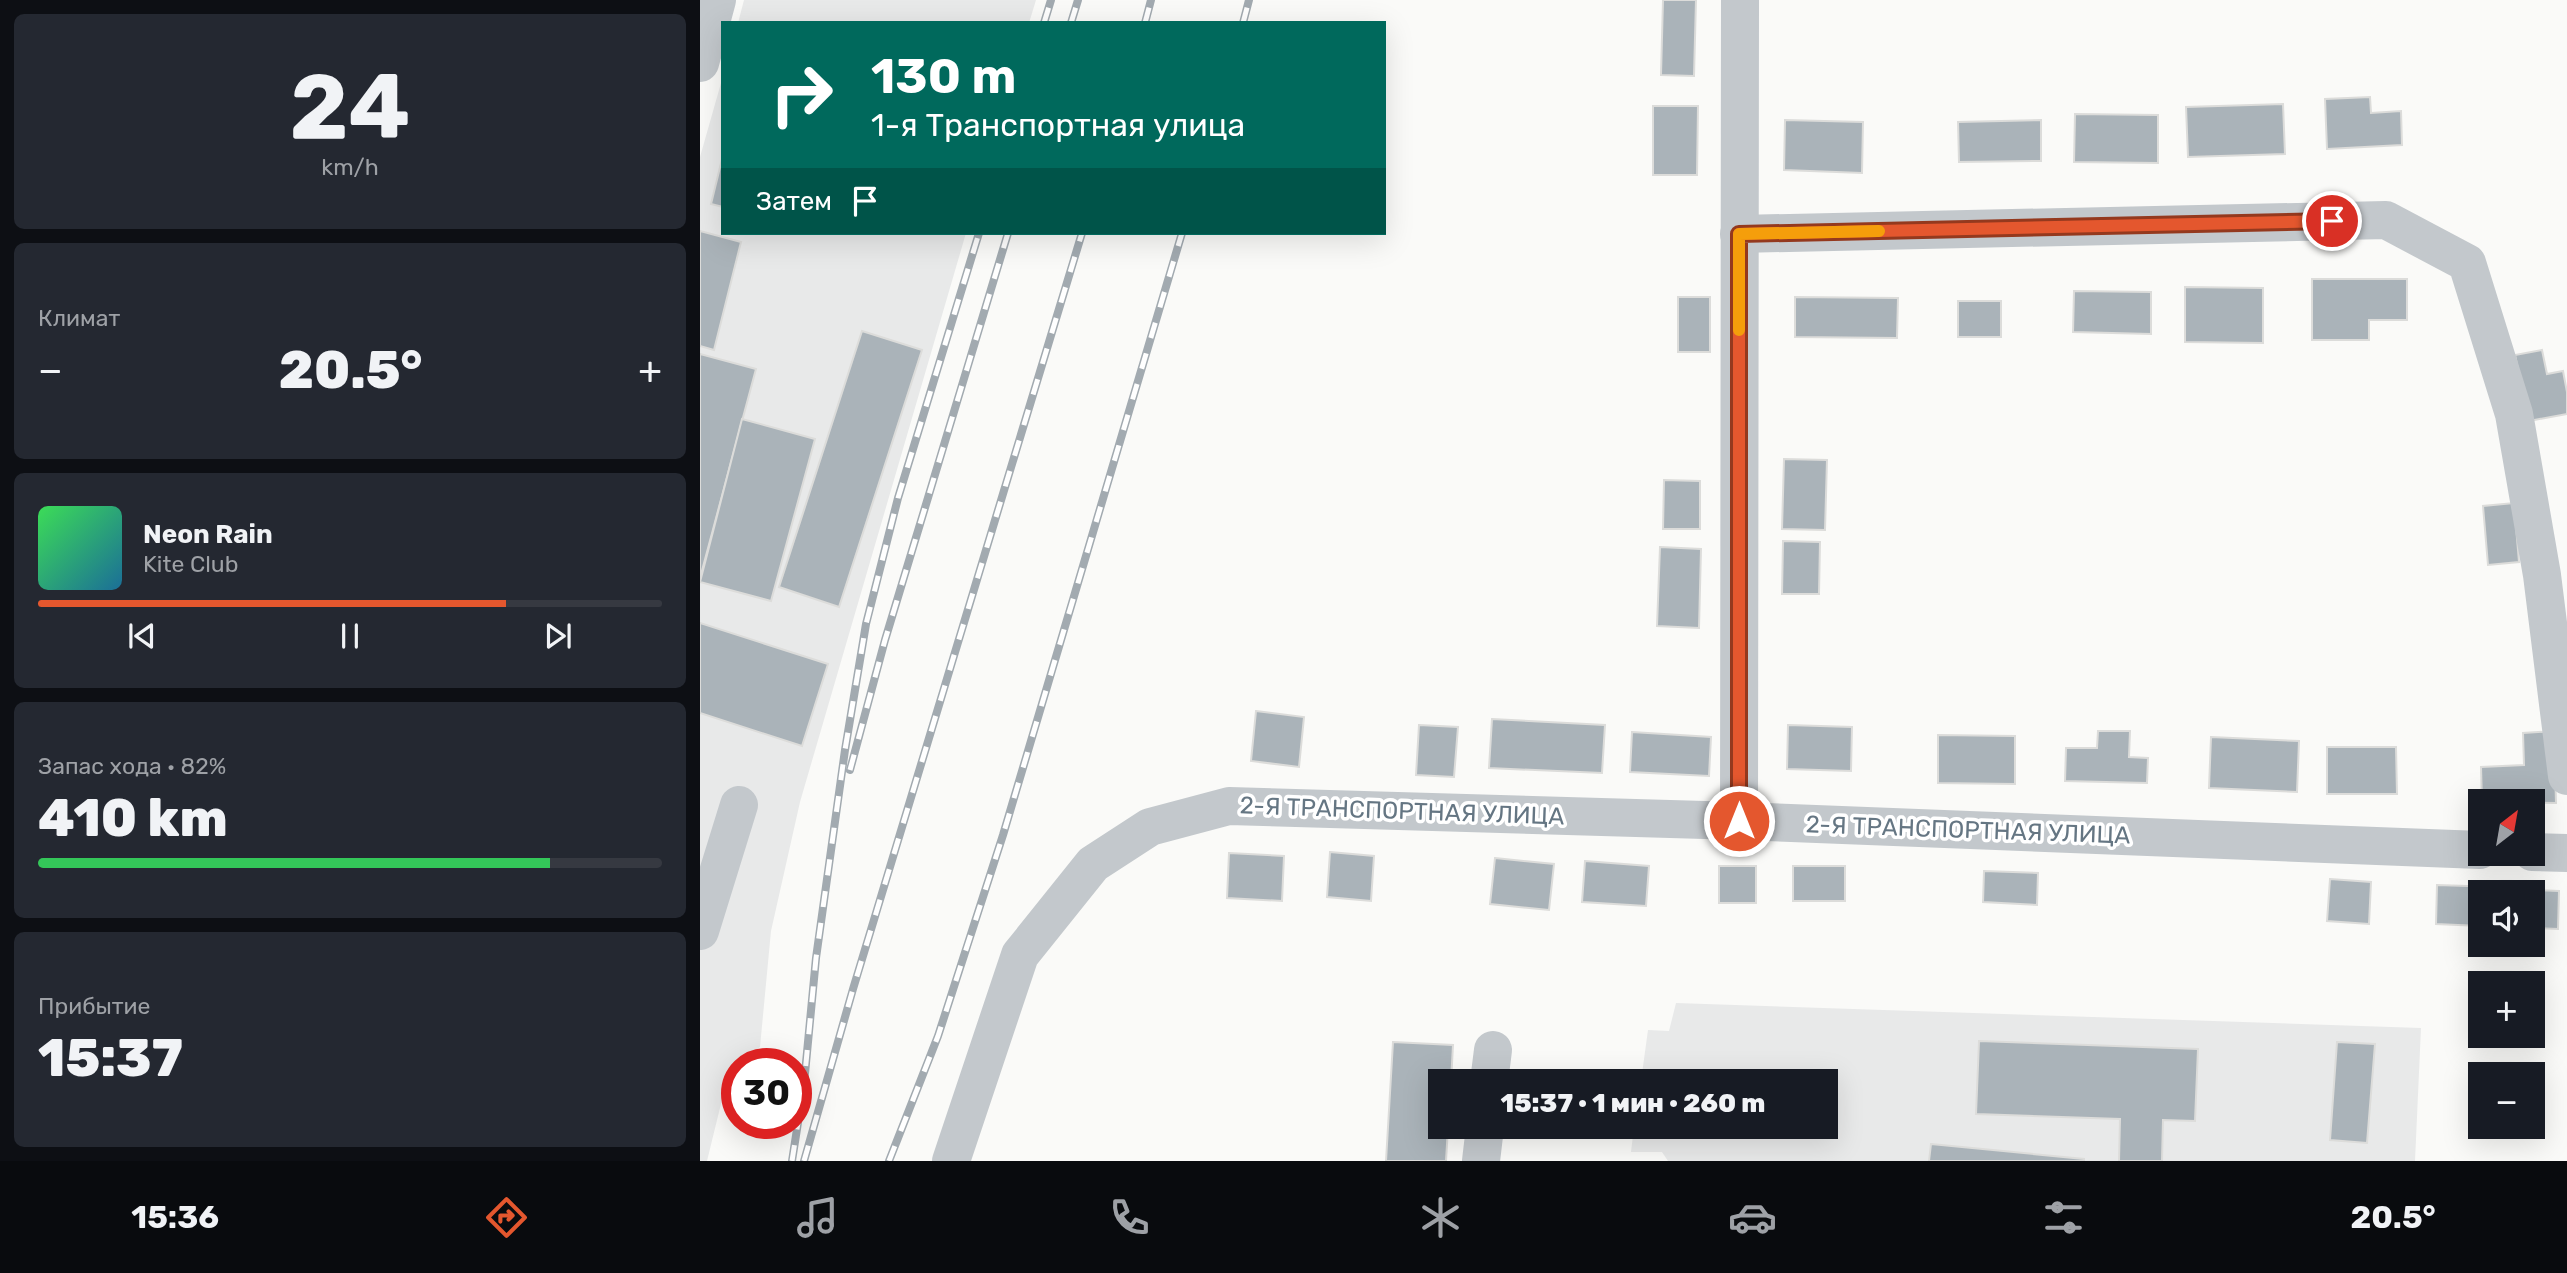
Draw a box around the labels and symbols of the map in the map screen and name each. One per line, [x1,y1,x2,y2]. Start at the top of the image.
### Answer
pin [2302,191,2362,251]
position arrow [1702,784,1776,858]
north arrow [2468,789,2544,866]
street label: 2-Я ТРАНСПОРТНАЯ УЛИЦА [1239,791,1565,831]
street label: 2-Я ТРАНСПОРТНАЯ УЛИЦА [1805,810,2131,850]
speed limit sign: 30 [721,1048,812,1139]

